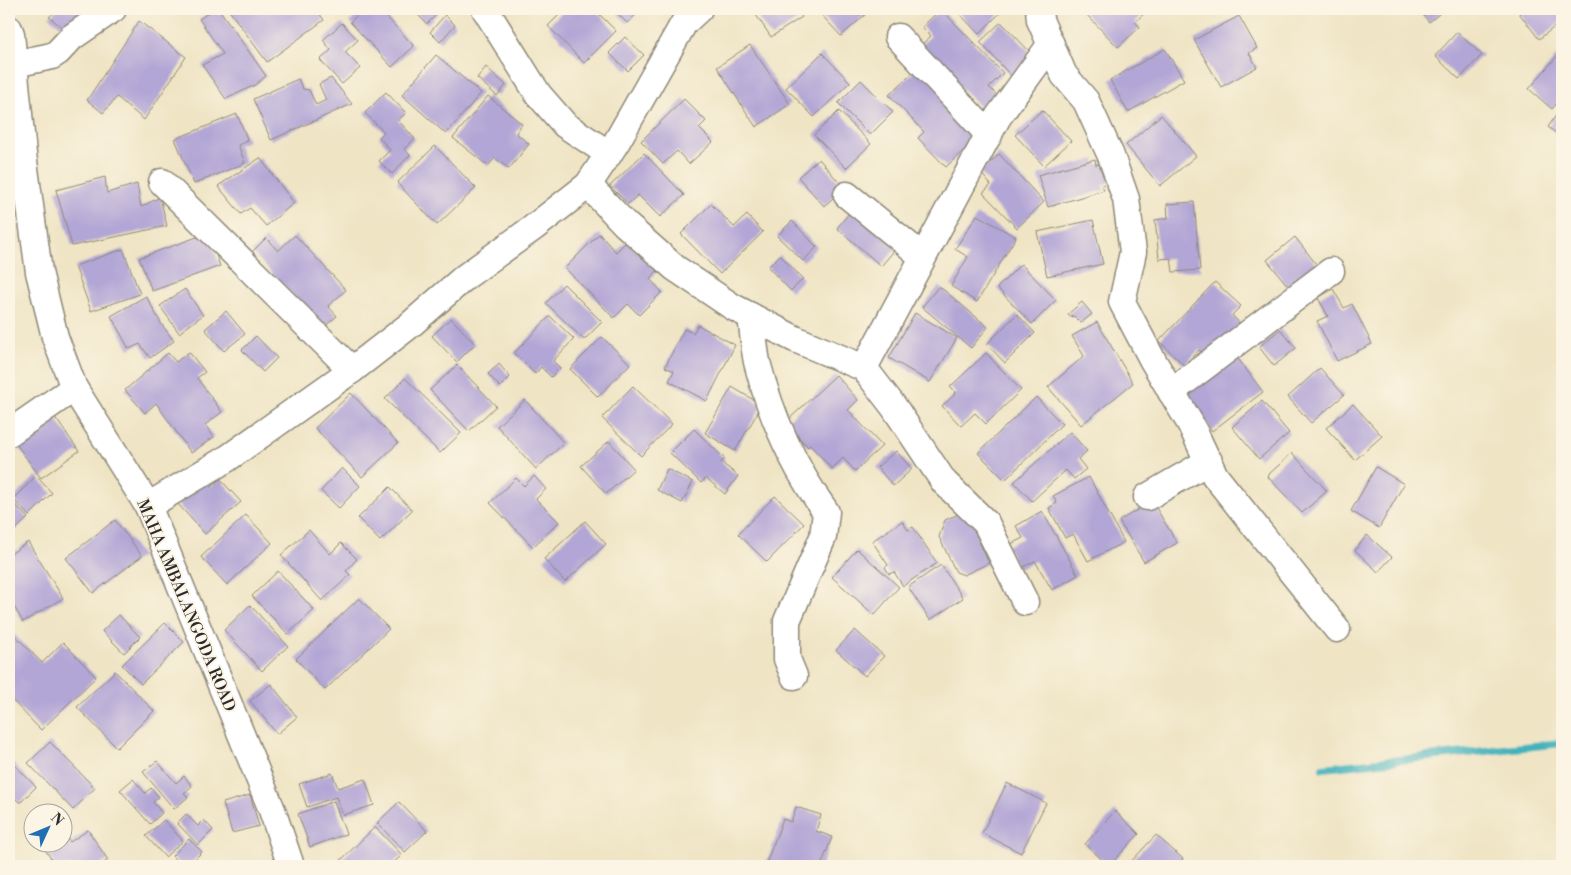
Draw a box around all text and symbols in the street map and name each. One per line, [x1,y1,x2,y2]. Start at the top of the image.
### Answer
street label: MAHA AMBALANGODA ROAD [132,496,240,715]
north arrow [22,802,72,852]
text: N [46,809,67,830]

